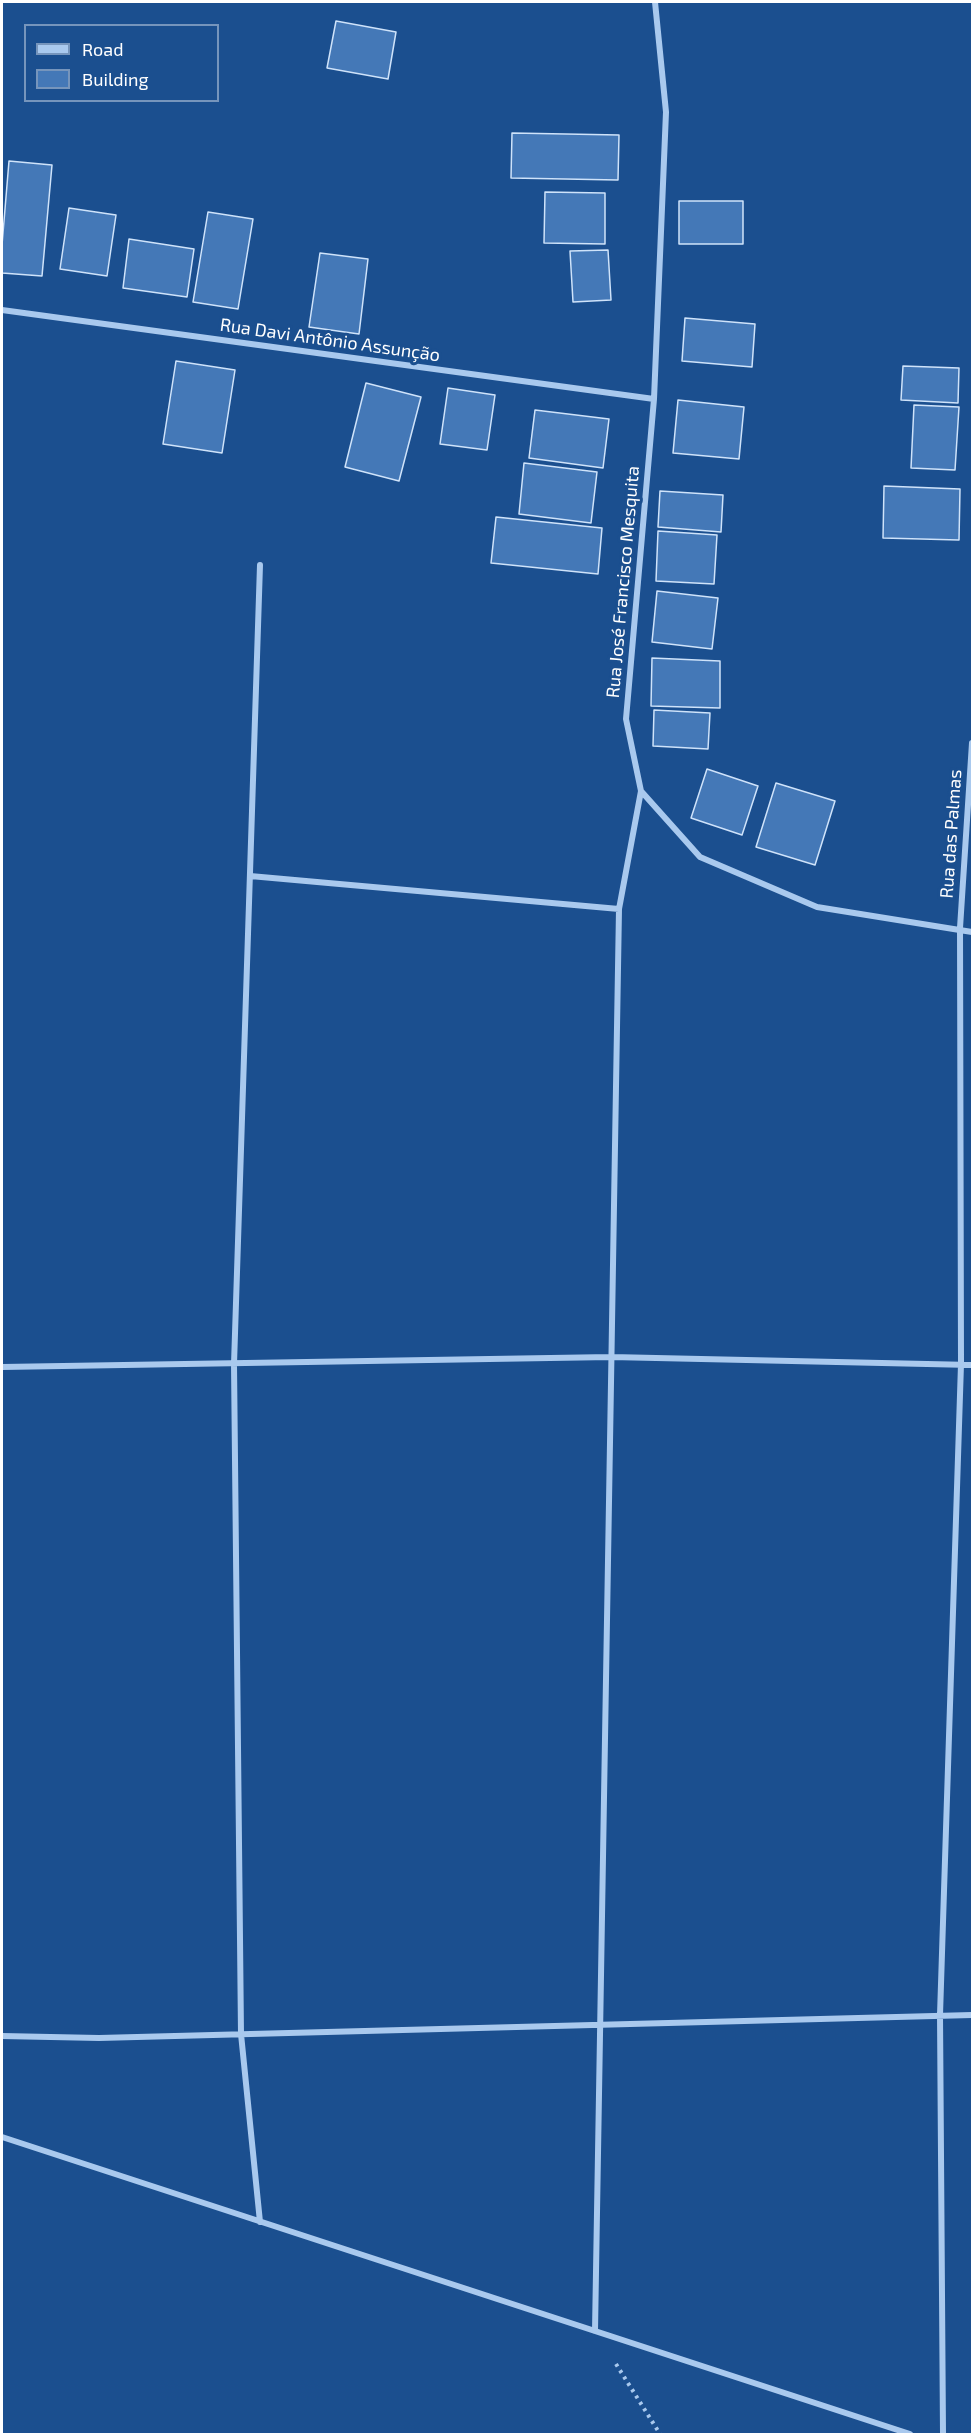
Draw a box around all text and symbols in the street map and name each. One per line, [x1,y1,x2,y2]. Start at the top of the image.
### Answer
legend [24,24,219,102]
text: Road [82,38,123,60]
text: Building [82,68,149,90]
street label: Rua Davi Antônio Assunção [219,314,441,366]
street label: Rua José Francisco Mesquita [602,465,644,699]
street label: Rua das Palmas [936,769,966,899]

